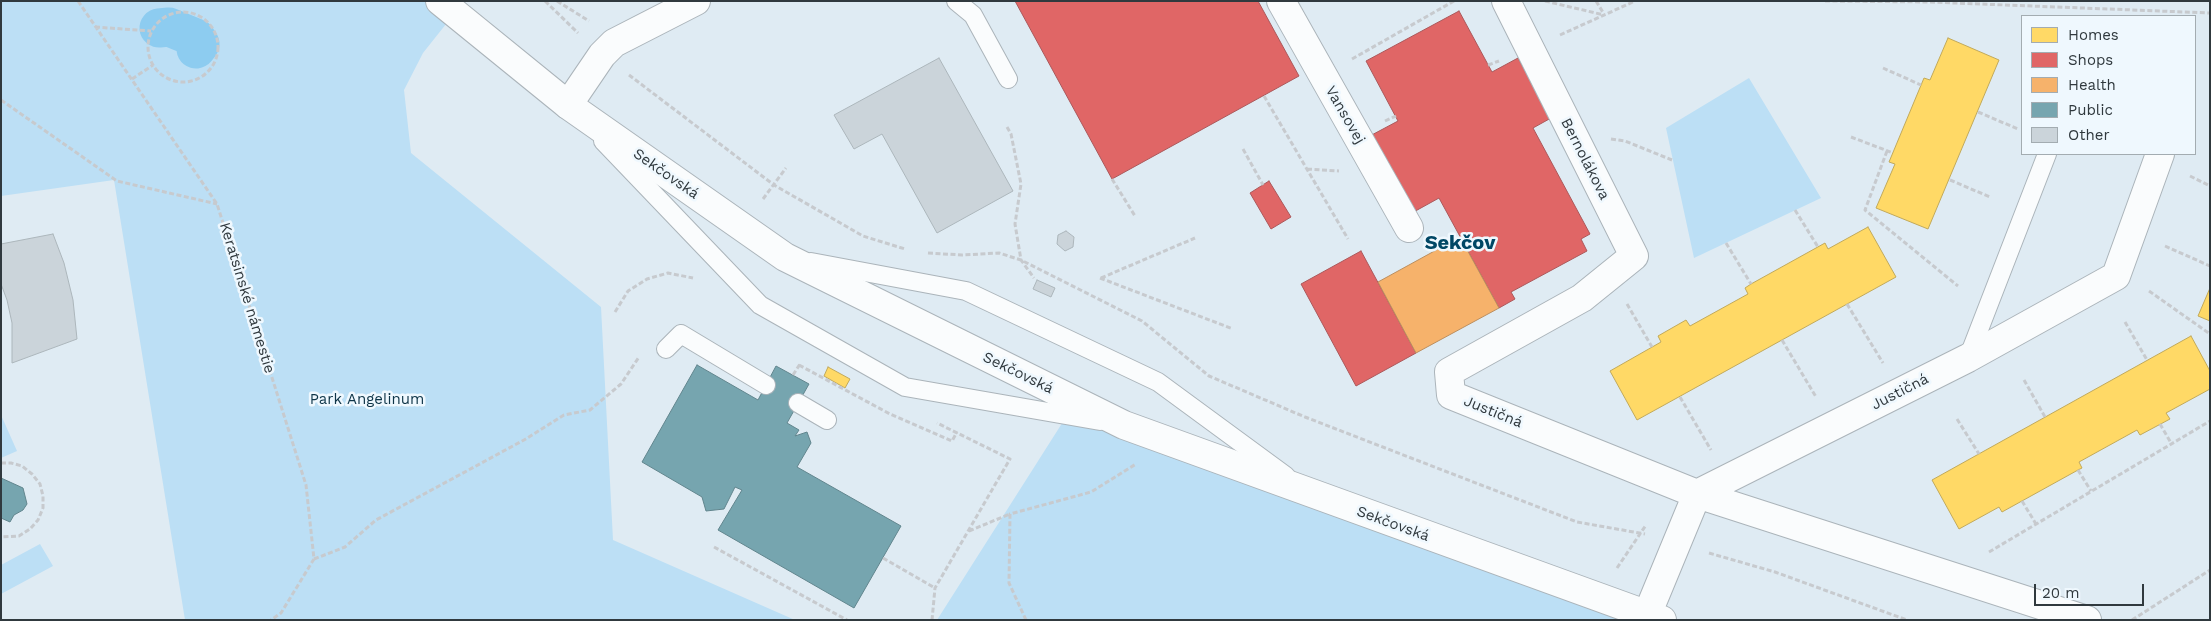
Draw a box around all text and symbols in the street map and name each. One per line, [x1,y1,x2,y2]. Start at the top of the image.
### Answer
legend [2021,15,2196,155]
text: Homes [2068,26,2119,44]
text: Shops [2068,51,2113,69]
text: Health [2068,76,2116,94]
street label: Vansovej [1321,83,1369,147]
text: Public [2068,101,2113,119]
street label: Bernolákova [1557,115,1613,203]
text: Other [2068,126,2110,144]
street label: Sekčovská [630,145,702,203]
street label: Keratsinské námestie [215,220,279,376]
district label: Sekčov [1425,231,1495,255]
street label: Sekčovská [980,348,1056,398]
street label: Justičná [1868,370,1932,414]
park label: Park Angelinum [310,391,424,409]
street label: Justičná [1461,392,1525,432]
street label: Sekčovská [1354,503,1432,545]
scale bar [2036,574,2146,606]
text: 20 m [2042,584,2080,602]

